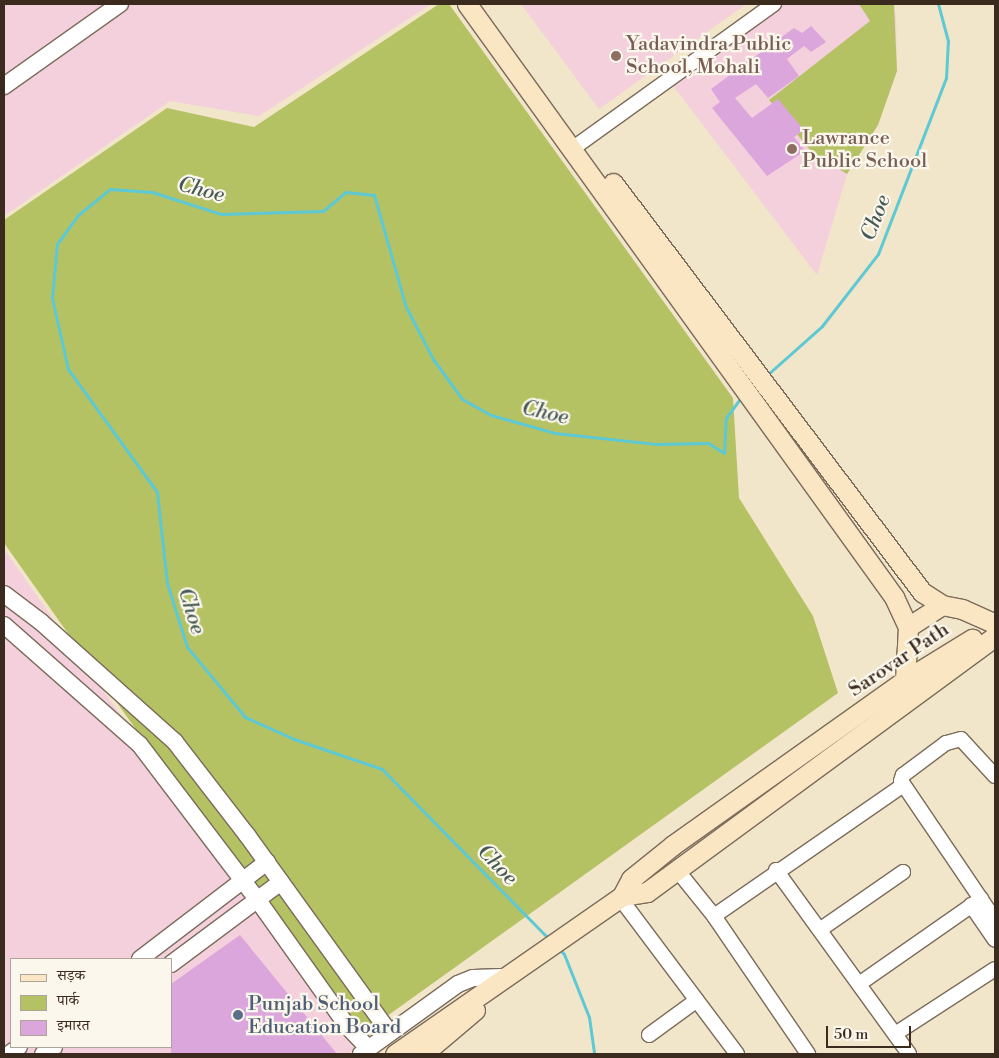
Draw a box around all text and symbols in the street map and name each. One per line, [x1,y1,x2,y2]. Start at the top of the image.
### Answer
place label: Yadavindra Public School, Mohali [626,32,791,79]
marker: Yadavindra Public School, Mohali [610,50,622,62]
place label: Lawrance Public School [802,126,927,173]
marker: Lawrance Public School [786,143,798,155]
water label: Choe [175,172,227,208]
water label: Choe [856,192,896,244]
water label: Choe [519,395,571,431]
water label: Choe [172,585,210,637]
street label: Sarovar Path [844,618,954,702]
water label: Choe [472,839,522,891]
legend [10,958,172,1048]
text: सड़क [57,966,85,985]
text: पार्क [57,991,79,1010]
place label: Punjab School Education Board [248,992,401,1039]
marker: Punjab School Education Board [232,1009,244,1021]
text: इमारत [57,1016,90,1035]
scale bar [829,1016,914,1048]
text: 50 m [834,1025,868,1044]

